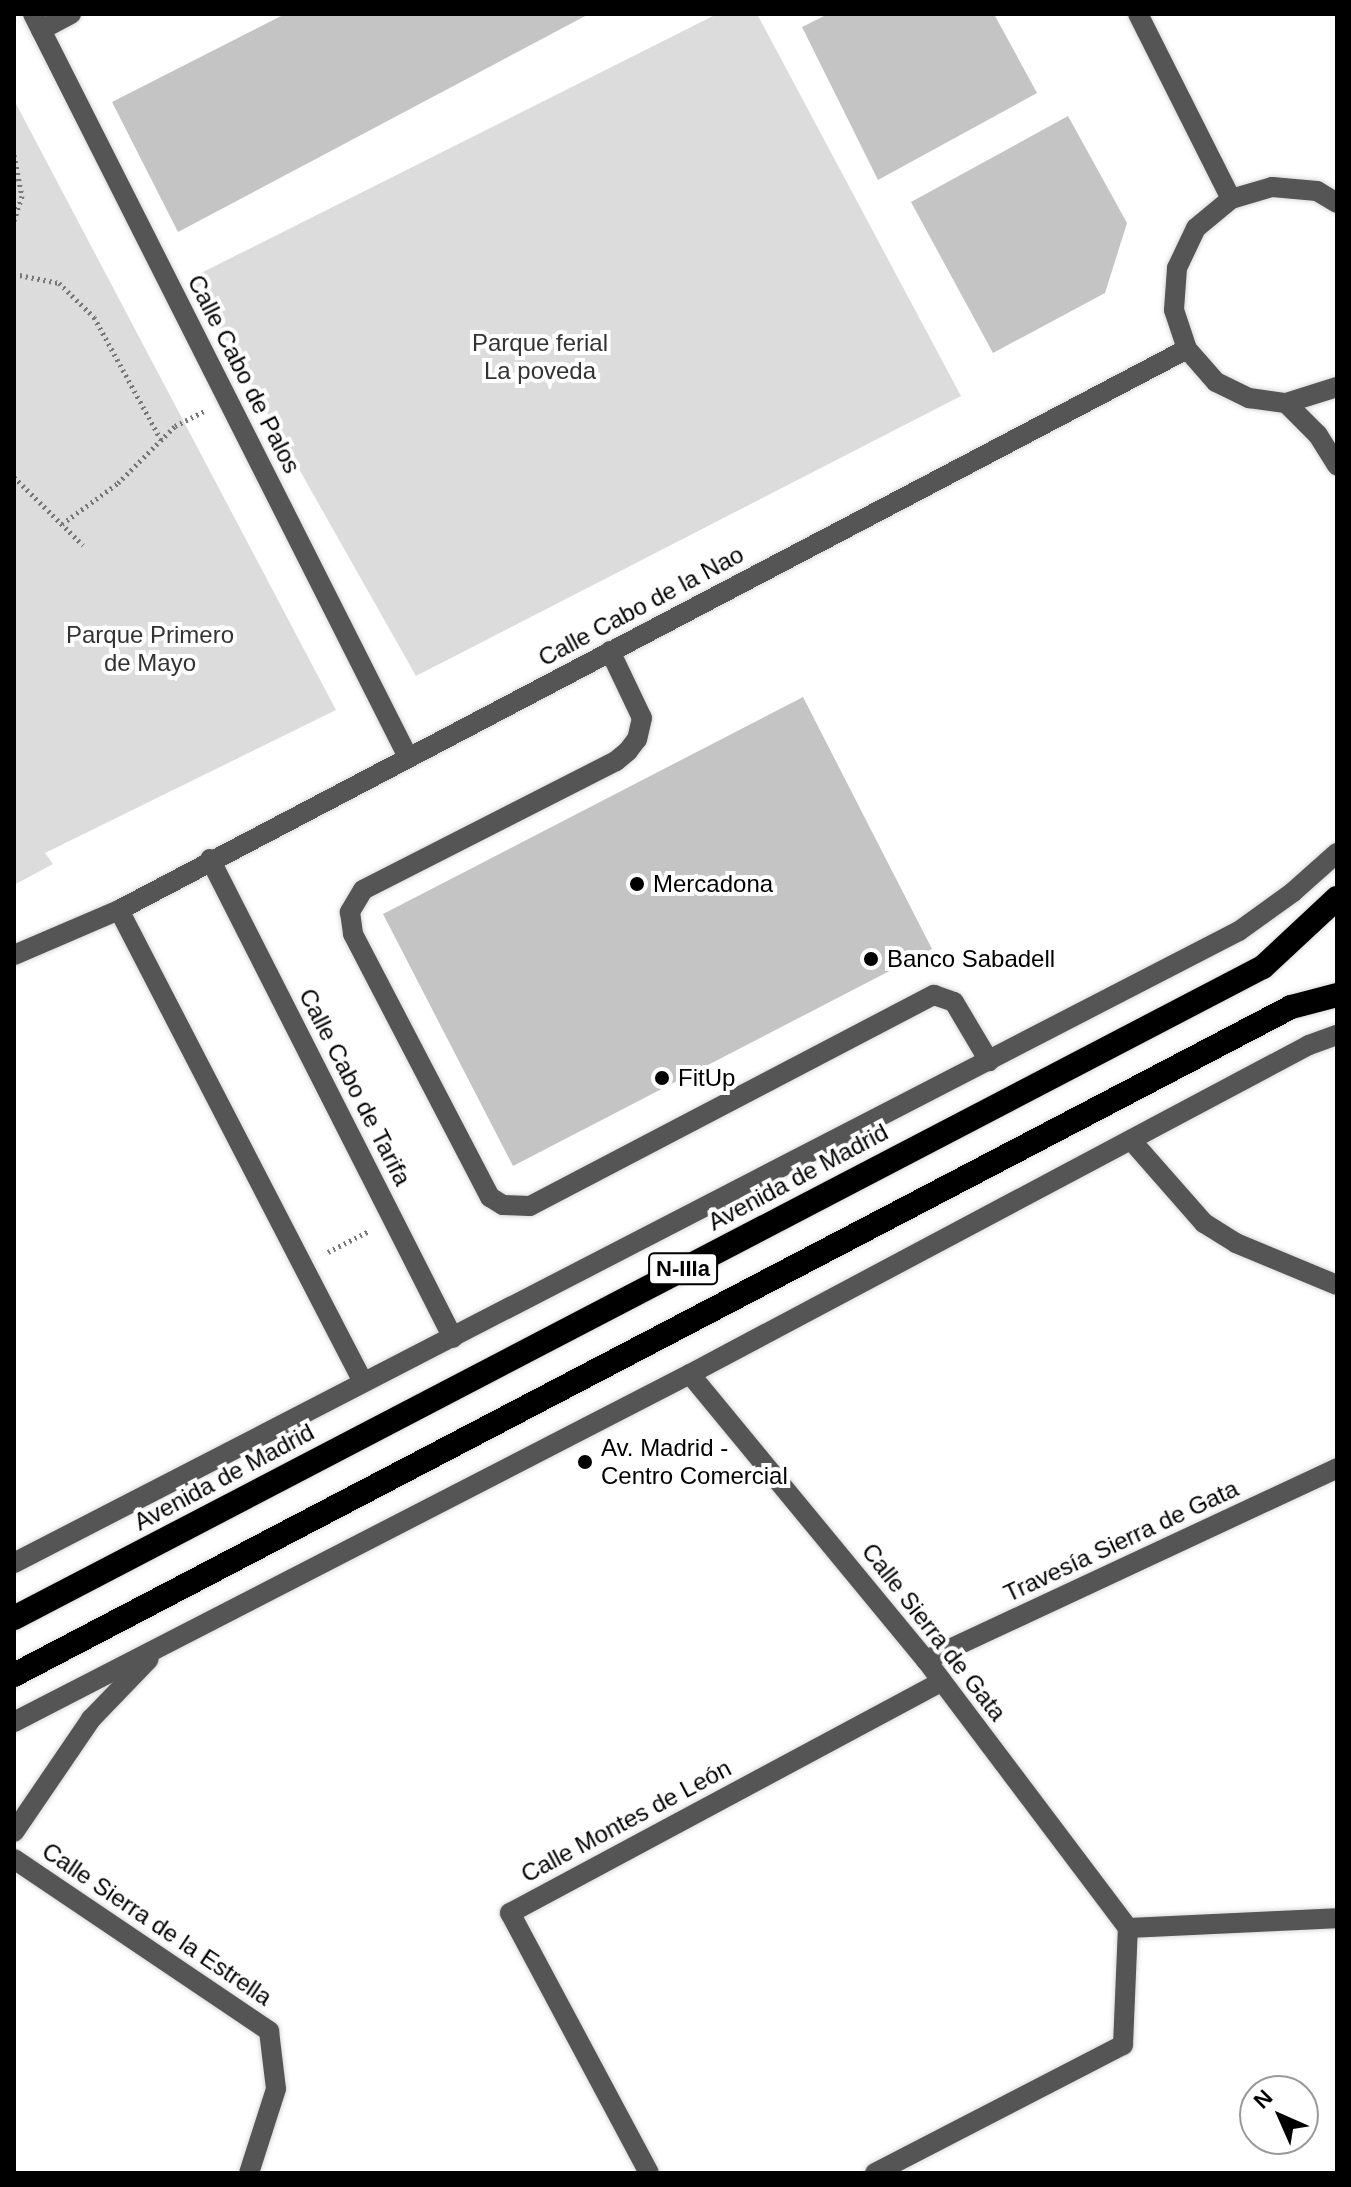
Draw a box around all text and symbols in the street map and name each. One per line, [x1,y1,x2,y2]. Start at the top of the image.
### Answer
street label: Calle Cabo de Palos [182,270,306,478]
park label: Parque ferial La poveda [472,329,608,385]
street label: Calle Cabo de la Nao [534,540,748,672]
park label: Parque Primero de Mayo [66,621,234,677]
place label: Mercadona [653,870,773,898]
marker: Mercadona [628,875,646,893]
place label: Banco Sabadell [887,945,1055,973]
marker: Banco Sabadell [862,950,880,968]
street label: Calle Cabo de Tarifa [293,984,417,1190]
place label: FitUp [678,1064,735,1092]
marker: FitUp [653,1069,671,1087]
street label: Avenida de Madrid [703,1117,893,1237]
road number: N-IIIa [647,1251,719,1287]
street label: Avenida de Madrid [129,1417,319,1537]
place label: Av. Madrid - Centro Comercial [601,1434,788,1490]
marker: Av. Madrid - Centro Comercial [576,1453,594,1471]
street label: Travesía Sierra de Gata [999,1474,1243,1608]
street label: Calle Sierra de Gata [856,1537,1012,1727]
street label: Calle Montes de León [516,1753,736,1889]
street label: Calle Sierra de la Estrella [37,1836,277,2012]
north arrow [1239,2075,1319,2155]
text: N [1249,2085,1278,2114]

